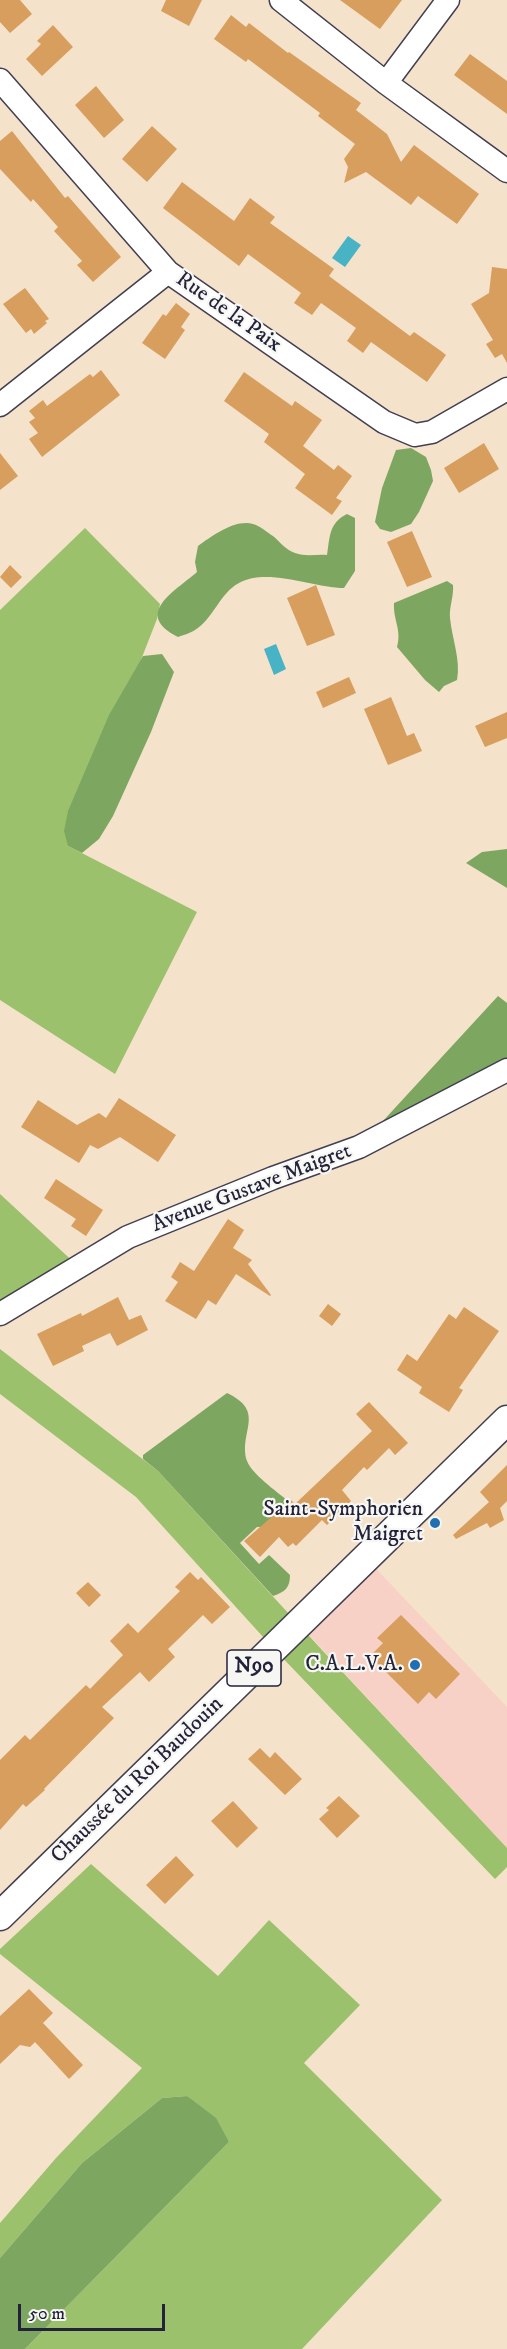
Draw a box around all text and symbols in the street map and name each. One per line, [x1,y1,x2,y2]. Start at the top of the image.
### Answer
street label: Rue de la Paix [170,267,286,359]
street label: Avenue Gustave Maigret [149,1139,355,1239]
place label: Saint-Symphorien Maigret [263,1497,423,1548]
marker: Saint-Symphorien Maigret [428,1516,442,1530]
road number: N90 [227,1650,281,1686]
place label: C.A.L.V.A. [305,1652,403,1678]
marker: C.A.L.V.A. [408,1658,422,1672]
street label: Chaussée du Roi Baudouin [46,1692,230,1870]
scale bar [21,2292,168,2330]
text: 50 m [29,2303,65,2325]

